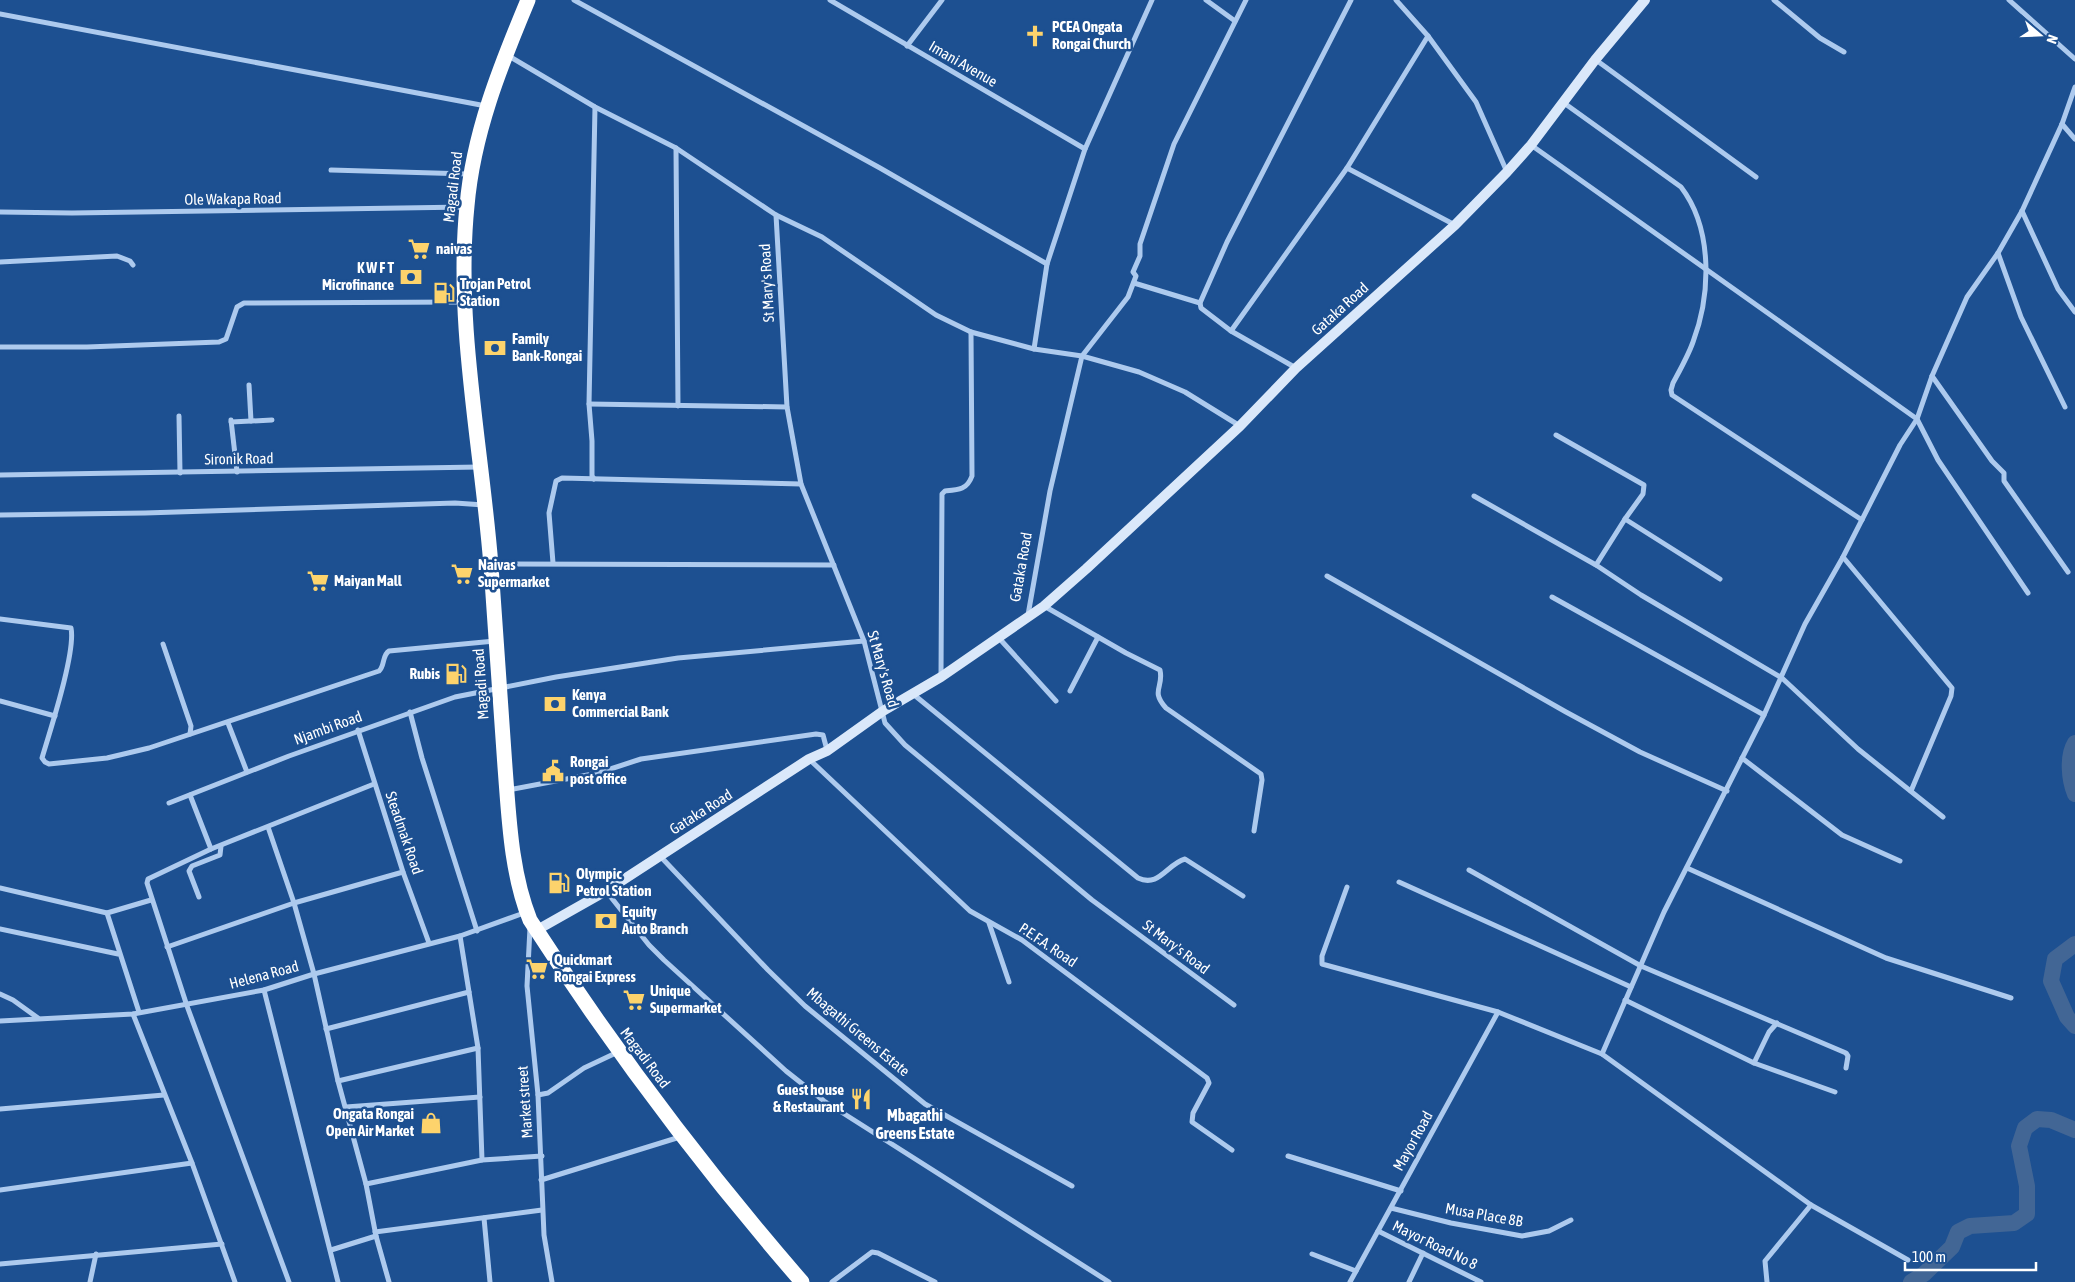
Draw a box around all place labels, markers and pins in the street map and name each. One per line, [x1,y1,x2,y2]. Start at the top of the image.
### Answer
place label: PCEA Ongata Rongai Church [1052,18,1131,52]
church icon: PCEA Ongata Rongai Church [1022,23,1048,49]
supermarket icon: naivas [406,236,432,262]
place label: naivas [436,240,473,257]
place label: K W F T Microfinance [322,259,394,293]
bank icon: K W F T Microfinance [398,264,424,290]
place label: Trojan Petrol Station [460,275,532,309]
fuel station icon: Trojan Petrol Station [431,280,457,306]
place label: Family Bank-Rongai [512,330,582,364]
bank icon: Family Bank-Rongai [482,335,508,361]
place label: Naivas Supermarket [478,556,550,590]
supermarket icon: Naivas Supermarket [449,561,475,587]
supermarket icon: Maiyan Mall [305,568,331,594]
place label: Maiyan Mall [334,572,403,589]
fuel station icon: Rubis [443,661,469,687]
place label: Rubis [409,665,441,682]
place label: Kenya Commercial Bank [572,686,669,720]
bank icon: Kenya Commercial Bank [542,691,568,717]
place label: Rongai post office [570,753,627,787]
public building icon: Rongai post office [540,758,566,784]
place label: Olympic Petrol Station [576,865,652,899]
fuel station icon: Olympic Petrol Station [546,870,572,896]
place label: Equity Auto Branch [621,903,688,937]
bank icon: Equity Auto Branch [593,908,619,934]
place label: Quickmart Rongai Express [554,951,637,985]
supermarket icon: Quickmart Rongai Express [524,956,550,982]
place label: Unique Supermarket [650,982,722,1016]
supermarket icon: Unique Supermarket [621,987,647,1013]
place label: Guest house & Restaurant [773,1081,845,1115]
restaurant icon: Guest house & Restaurant [848,1086,874,1112]
place label: Ongata Rongai Open Air Market [326,1105,415,1139]
shop icon: Ongata Rongai Open Air Market [418,1110,444,1136]

